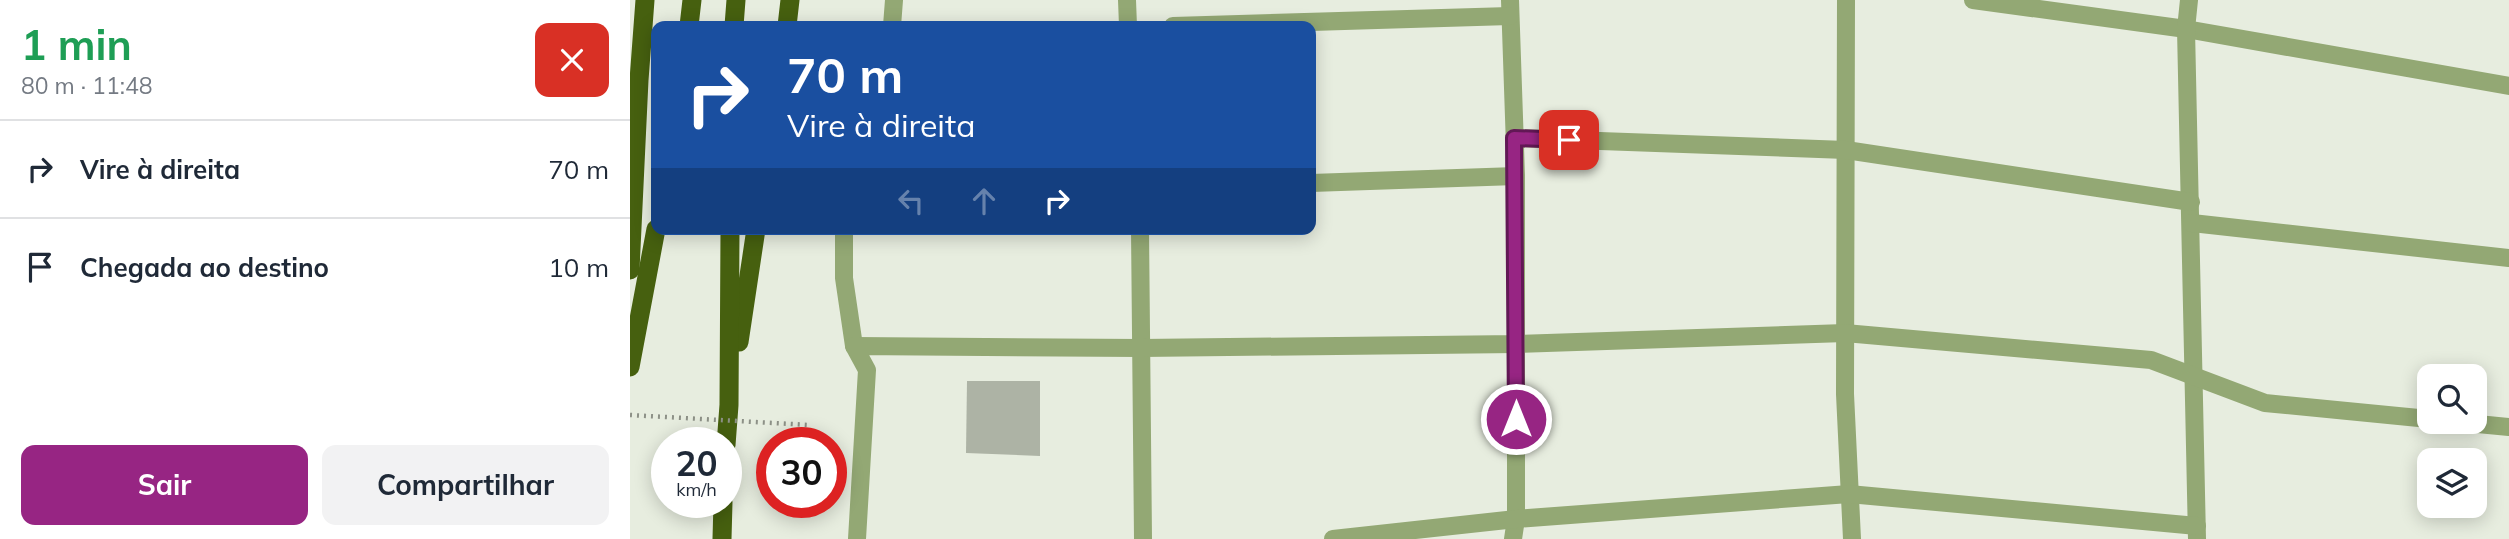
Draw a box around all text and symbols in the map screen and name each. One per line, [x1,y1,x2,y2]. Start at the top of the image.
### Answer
text: 1 min [21,18,132,71]
button: close [535,23,609,97]
text: 70 m [787,44,903,105]
icon: right [672,49,763,140]
text: 80 m · 11:48 [21,71,153,100]
text: Vire à direita [787,105,975,145]
pin [1539,110,1599,170]
icon: arrive [1550,121,1588,159]
icon: right [21,150,59,188]
text: Vire à direita [80,153,240,186]
text: 70 m [548,153,609,186]
icon: left [892,182,930,220]
icon: ahead [965,182,1003,220]
icon: right [1038,182,1076,220]
icon: arrive [21,248,59,286]
text: Chegada ao destino [80,251,329,284]
text: 10 m [548,251,609,284]
map controls [2417,364,2487,518]
button: search [2417,364,2487,434]
position arrow [1479,382,1553,456]
speed limit sign: 30 [756,427,847,518]
text: 20 [675,441,718,485]
button: Sair [21,445,308,525]
button: Compartilhar [322,445,609,525]
button: layers [2417,448,2487,518]
text: km/h [676,478,717,501]

